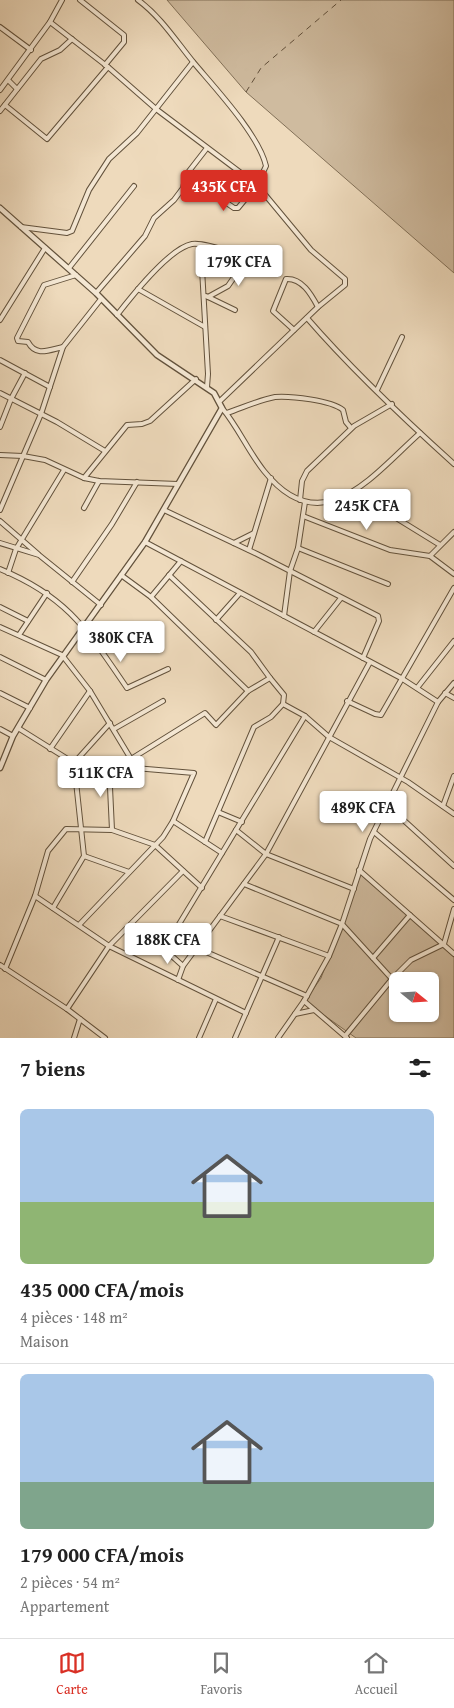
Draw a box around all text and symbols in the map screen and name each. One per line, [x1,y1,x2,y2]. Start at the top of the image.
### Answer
pin: 435K CFA [172,170,276,212]
text: 435K CFA [192,174,256,198]
pin: 179K CFA [187,244,291,287]
text: 179K CFA [207,249,271,273]
pin: 245K CFA [315,488,419,531]
text: 245K CFA [335,493,399,517]
pin: 380K CFA [69,620,173,663]
text: 380K CFA [89,625,153,649]
pin: 511K CFA [49,756,153,798]
text: 511K CFA [69,760,133,784]
pin: 489K CFA [311,790,415,833]
text: 489K CFA [331,795,395,819]
pin: 188K CFA [116,922,220,965]
text: 188K CFA [136,927,200,951]
north arrow [389,972,439,1022]
map controls [389,972,439,1022]
text: 7 biens [20,1053,85,1084]
icon: filters [406,1054,434,1082]
icon: home [182,1141,272,1231]
text: 435 000 CFA/mois [20,1274,184,1305]
text: 4 pièces · 148 m² [20,1305,128,1329]
text: Maison [20,1329,69,1353]
icon: home [182,1407,272,1497]
text: 179 000 CFA/mois [20,1539,184,1570]
text: 2 pièces · 54 m² [20,1570,120,1594]
text: Appartement [20,1594,110,1618]
tab: Carte [56,1649,88,1699]
tab: Favoris [200,1649,242,1699]
tab: Accueil [355,1649,398,1699]

